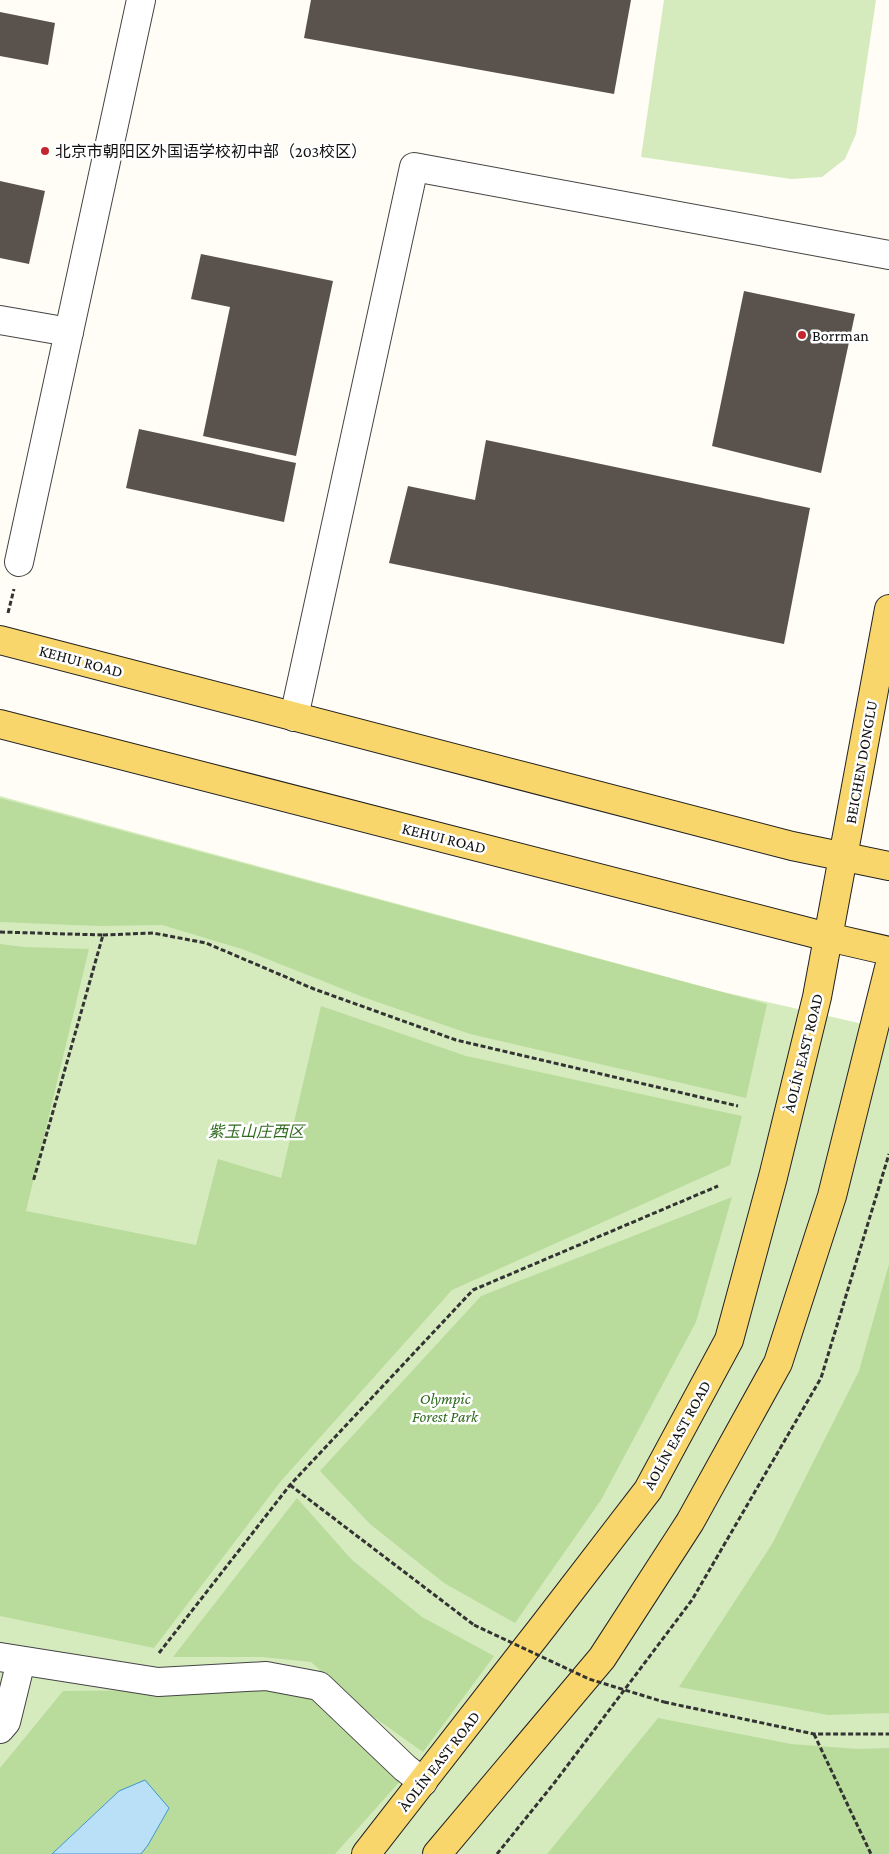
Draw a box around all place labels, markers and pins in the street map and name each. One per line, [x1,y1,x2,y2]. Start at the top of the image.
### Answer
place label: 北京市朝阳区外国语学校初中部（203校区） [55,143,367,160]
marker: 北京市朝阳区外国语学校初中部（203校区） [39,145,51,157]
place label: Borrman [812,327,869,344]
marker: Borrman [796,329,808,341]

